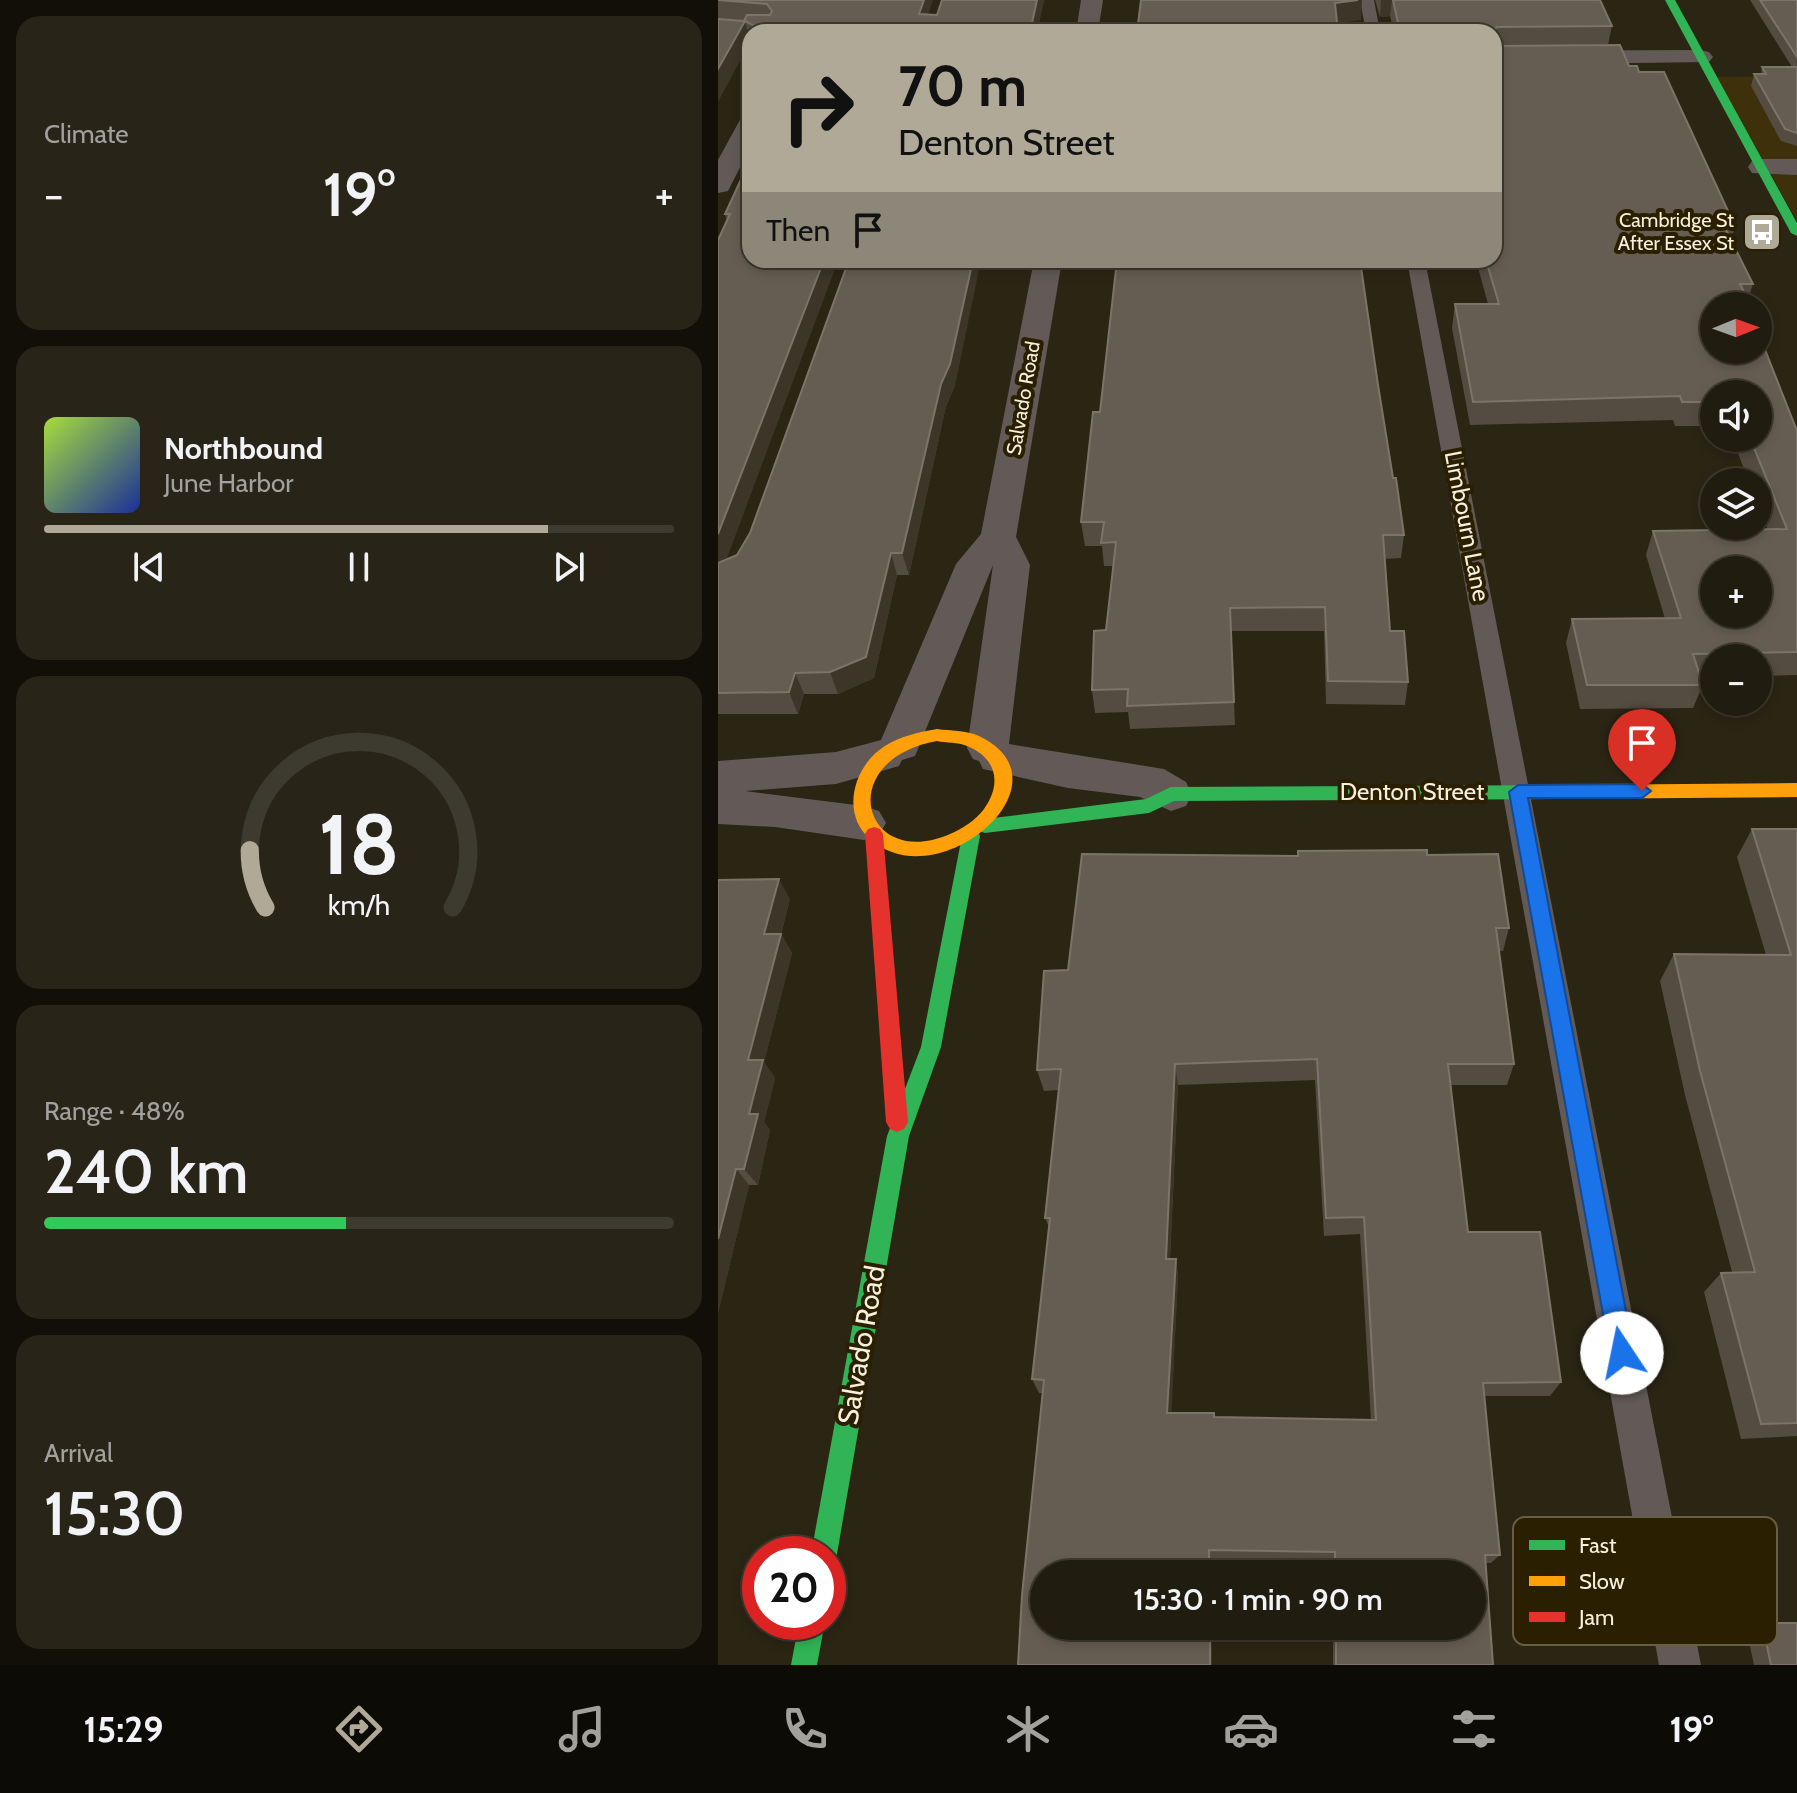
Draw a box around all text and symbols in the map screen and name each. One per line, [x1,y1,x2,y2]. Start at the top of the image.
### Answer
text: 70 m [898,52,1027,120]
icon: right [766,56,870,160]
text: Climate [44,118,129,150]
text: Denton Street [898,120,1115,164]
text: 19° [323,158,395,231]
text: − [44,168,63,221]
text: + [655,168,674,221]
icon: arrive [846,208,890,252]
place label: Cambridge St After Essex St [1618,208,1734,255]
bus stop icon: Cambridge St After Essex St [1741,211,1783,253]
text: Then [766,212,830,249]
north arrow [1700,292,1772,364]
map controls [1700,292,1772,716]
street label: Salvado Road [1001,339,1045,457]
button: sound [1700,380,1772,452]
text: Northbound [164,430,323,467]
street label: Limbourn Lane [1439,448,1496,604]
text: June Harbor [164,467,293,499]
button: layers [1700,468,1772,540]
icon: previous [127,545,171,589]
icon: pause [337,545,381,589]
icon: next [547,545,591,589]
button: + [1700,556,1772,628]
button: − [1700,644,1772,716]
pin [1608,709,1676,791]
icon: arrive [1620,721,1664,765]
street label: Denton Street [1340,777,1484,806]
text: 18 [319,794,399,895]
text: km/h [328,888,390,923]
text: Range · 48% [44,1095,185,1127]
text: 240 km [44,1135,248,1208]
street label: Salvado Road [830,1263,892,1427]
position arrow [1580,1311,1664,1395]
text: Arrival [44,1437,113,1469]
text: 15:30 [44,1477,185,1550]
legend [1513,1517,1777,1645]
text: Fast [1579,1532,1617,1559]
speed limit sign: 20 [742,1536,846,1640]
text: Slow [1579,1568,1625,1595]
text: 15:30 · 1 min · 90 m [1133,1581,1383,1618]
text: Jam [1578,1604,1614,1631]
icon: directions [331,1701,387,1757]
icon: music [554,1701,610,1757]
icon: phone [777,1701,833,1757]
icon: climate [1000,1701,1056,1757]
icon: car [1223,1701,1279,1757]
icon: filters [1446,1701,1502,1757]
text: 15:29 [84,1707,163,1751]
text: 19° [1669,1707,1713,1751]

